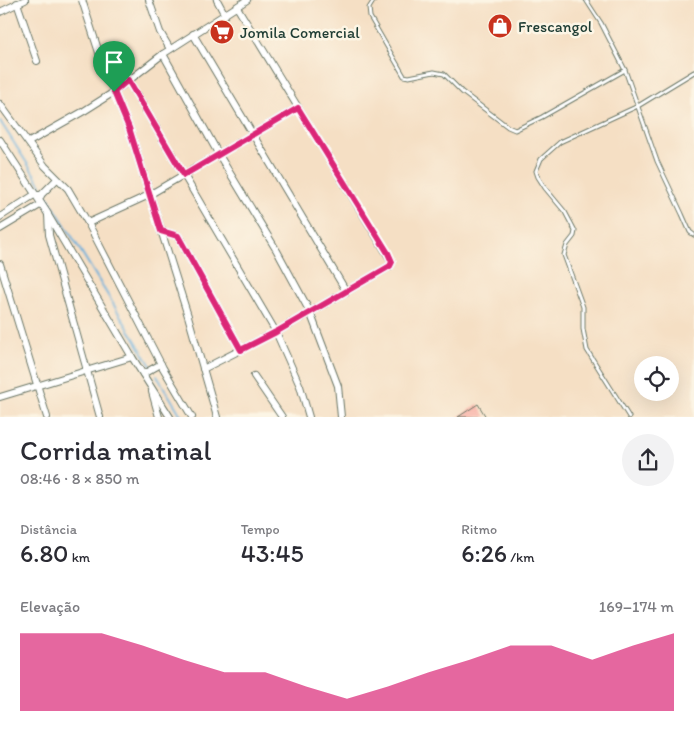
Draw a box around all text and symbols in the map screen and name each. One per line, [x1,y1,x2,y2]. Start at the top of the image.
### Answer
shop icon: Frescangol [487,13,513,39]
place label: Frescangol [518,17,593,36]
supermarket icon: Jomila Comercial [209,19,235,45]
place label: Jomila Comercial [240,23,360,42]
pin [93,41,135,92]
icon: arrive [100,48,128,76]
map controls [634,356,679,401]
button: locate [634,356,679,401]
text: Corrida matinal [20,433,211,467]
button: share [622,434,674,486]
text: 08:46 · 8 × 850 m [20,469,140,488]
text: Distância [20,521,77,538]
text: Tempo [241,521,280,538]
text: Ritmo [461,521,497,538]
text: 6.80 [20,538,68,568]
text: 43:45 [241,538,304,568]
text: 6:26 [461,538,507,568]
text: km [68,549,90,566]
text: /km [507,549,535,566]
text: Elevação [20,597,80,616]
text: 169–174 m [599,597,674,616]

